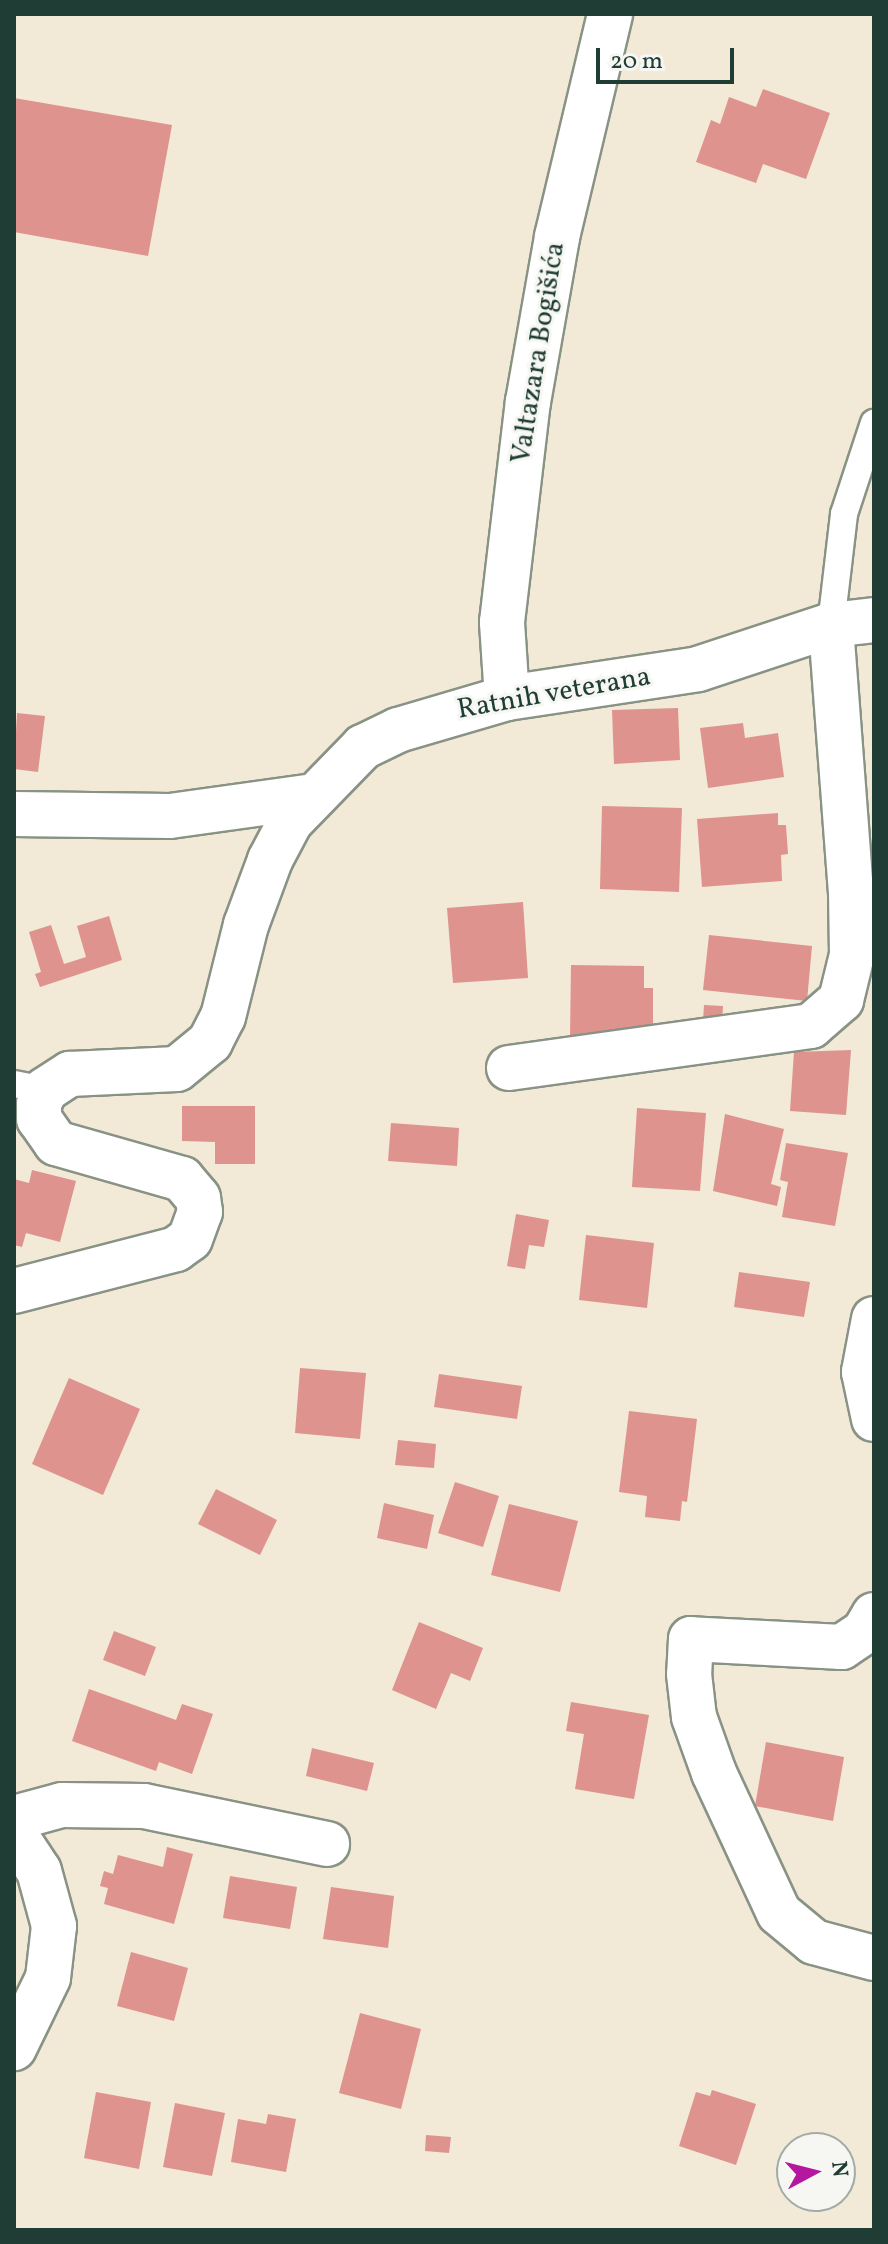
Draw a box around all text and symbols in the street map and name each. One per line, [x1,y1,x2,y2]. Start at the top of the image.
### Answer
scale bar [600,32,738,82]
text: 20 m [610,45,663,79]
street label: Valtazara Bogišića [505,240,573,466]
street label: Ratnih veterana [454,660,654,728]
north arrow [776,2132,856,2212]
text: N [822,2159,855,2179]

